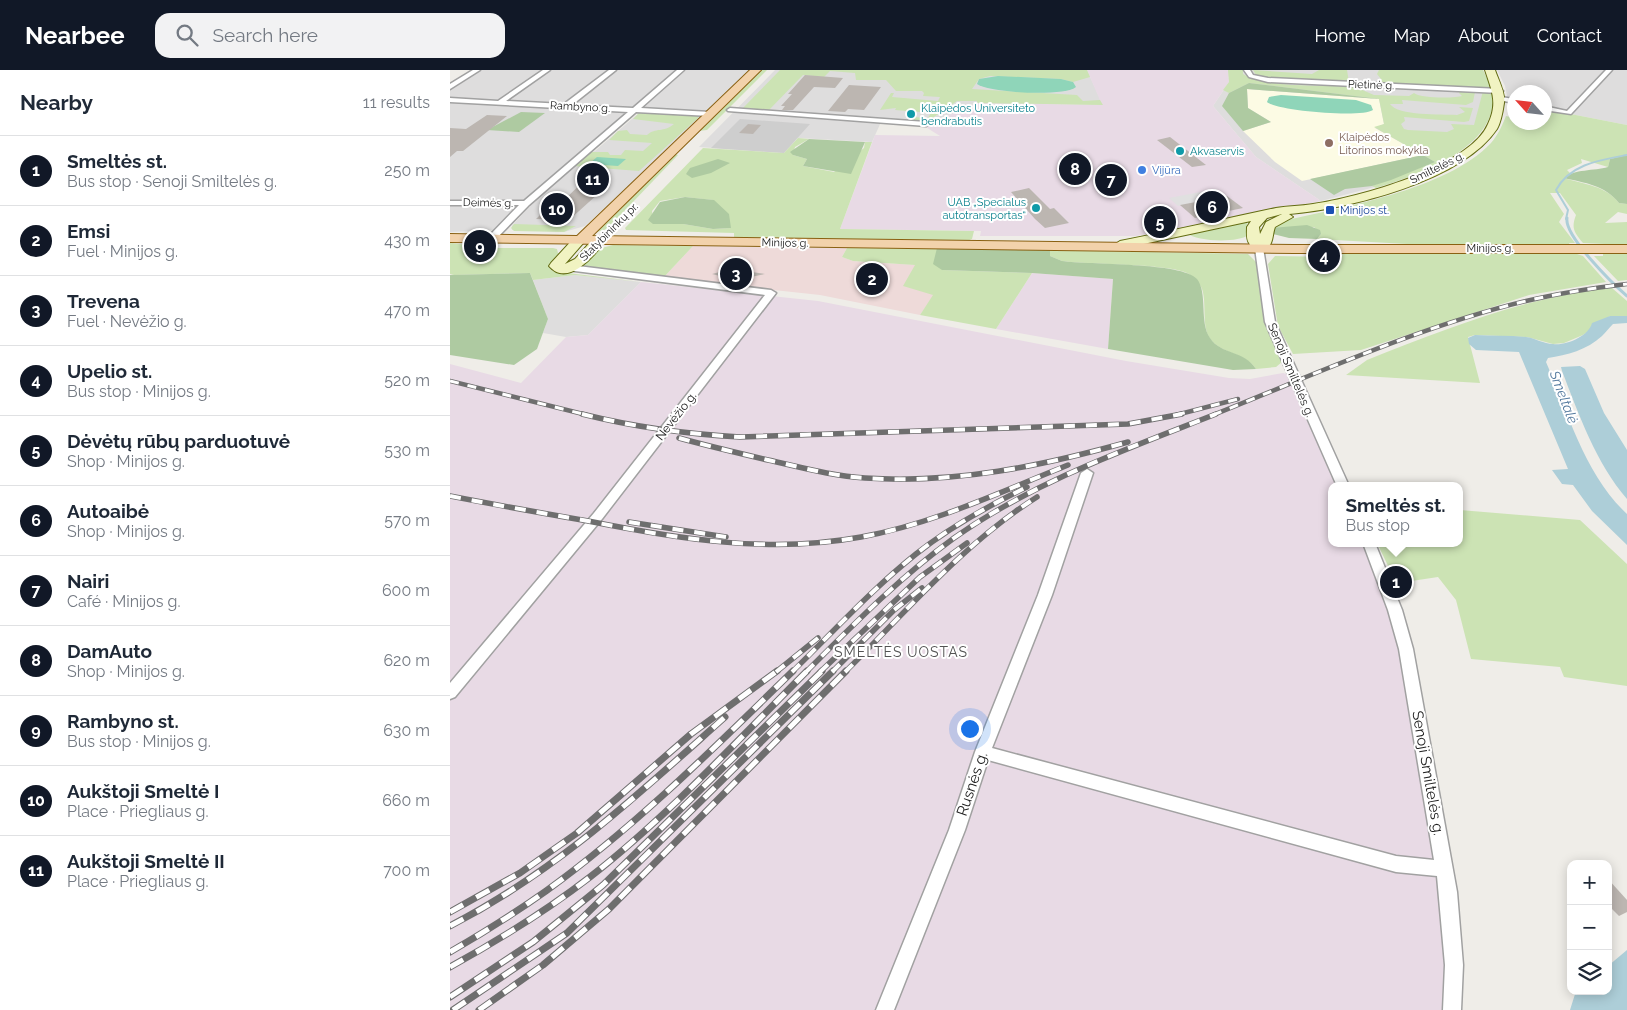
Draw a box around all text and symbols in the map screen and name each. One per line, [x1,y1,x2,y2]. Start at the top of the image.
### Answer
search box [155,13,505,58]
text: Nearbee [25,21,125,50]
icon: search [173,21,201,49]
text: Search here [213,24,318,46]
text: Home [1314,25,1365,46]
text: Map [1393,25,1430,46]
text: About [1458,25,1509,46]
text: Contact [1537,25,1602,46]
street label: Pietinė g. [1348,78,1394,92]
north arrow [1507,85,1552,130]
text: Nearby [20,90,93,115]
text: 11 results [363,93,430,112]
street label: Rambyno g. [549,99,611,115]
place label: Klaipėdos Universiteto bendrabutis [921,102,1036,128]
marker: Klaipėdos Universiteto bendrabutis [905,108,917,120]
place label: Klaipėdos Litorinos mokykla [1339,131,1429,157]
marker: Klaipėdos Litorinos mokykla [1323,137,1335,149]
marker: Akvaservis [1174,145,1186,157]
place label: Akvaservis [1190,145,1244,158]
street label: Smiltelės g. [1408,149,1466,187]
text: Smeltės st. [67,150,167,172]
pin: 8 [1059,150,1091,188]
pin: 11 [577,160,609,198]
text: 1 [32,161,40,180]
text: 250 m [384,161,430,180]
pin: 7 [1095,161,1127,199]
marker: Vijūra [1136,164,1148,176]
place label: Vijūra [1152,164,1181,177]
text: Bus stop · Senoji Smiltelės g. [67,172,277,191]
pin: 6 [1196,188,1228,226]
pin: 10 [541,190,573,228]
street label: Deimės g. [463,196,513,210]
place label: UAB „Specialus autotransportas“ [943,196,1026,222]
street label: Statybininkų pr. [577,200,641,264]
marker: UAB „Specialus autotransportas“ [1030,202,1042,214]
pin: 5 [1144,203,1176,241]
marker: Minijos st. [1324,204,1336,216]
place label: Minijos st. [1340,204,1389,217]
text: Emsi [67,220,110,242]
pin: 9 [464,227,496,265]
text: 2 [31,231,41,250]
text: 430 m [384,231,430,250]
street label: Minijos g. [761,236,809,250]
pin: 4 [1308,237,1340,275]
text: Fuel · Minijos g. [67,242,178,261]
street label: Minijos g. [1467,242,1513,255]
pin: 3 [720,255,752,293]
pin: 2 [856,260,888,298]
text: Trevena [67,290,140,312]
text: 3 [32,301,40,320]
text: 470 m [384,301,430,320]
text: Fuel · Nevėžio g. [67,312,187,331]
street label: Senoji Smiltelės g. [1265,321,1317,419]
text: Upelio st. [67,360,152,382]
water label: Smeltalė [1546,367,1582,426]
text: 4 [31,371,41,390]
text: 520 m [384,371,430,390]
text: Bus stop · Minijos g. [67,382,211,401]
street label: Nevėžio g. [653,389,699,443]
text: Dėvėtų rūbų parduotuvė [67,430,290,452]
text: 5 [32,441,40,460]
text: 530 m [384,441,430,460]
text: Shop · Minijos g. [67,452,185,471]
popup [1328,482,1463,547]
text: Smeltės st. [1346,494,1445,516]
text: Autoaibė [67,500,149,522]
text: 6 [31,511,41,530]
text: 570 m [384,511,430,530]
text: Bus stop [1346,516,1410,535]
text: Shop · Minijos g. [67,522,185,541]
pin: 1 [1380,563,1412,601]
text: Nairi [67,570,109,592]
text: 7 [32,581,40,600]
text: 600 m [382,581,430,600]
text: Café · Minijos g. [67,592,180,611]
text: DamAuto [67,640,152,662]
district label: SMELTĖS UOSTAS [834,642,968,660]
text: 8 [31,651,41,670]
text: 620 m [383,651,430,670]
text: Shop · Minijos g. [67,662,185,681]
street label: Senoji Smiltelės g. [1408,709,1448,837]
text: Rambyno st. [67,710,179,732]
your location [957,716,983,742]
text: 9 [31,721,41,740]
text: 630 m [383,721,430,740]
text: Bus stop · Minijos g. [67,732,211,751]
street label: Rusnės g. [953,750,991,818]
text: Aukštoji Smeltė I [67,780,219,802]
text: 10 [27,791,45,810]
text: 660 m [382,791,430,810]
text: Place · Priegliaus g. [67,802,208,821]
text: Aukštoji Smeltė II [67,850,225,872]
map controls [1567,860,1612,995]
button: + [1567,860,1612,905]
text: 11 [28,861,44,880]
text: 700 m [383,861,430,880]
text: Place · Priegliaus g. [67,872,208,891]
button: − [1567,905,1612,950]
button: layers [1567,950,1612,995]

